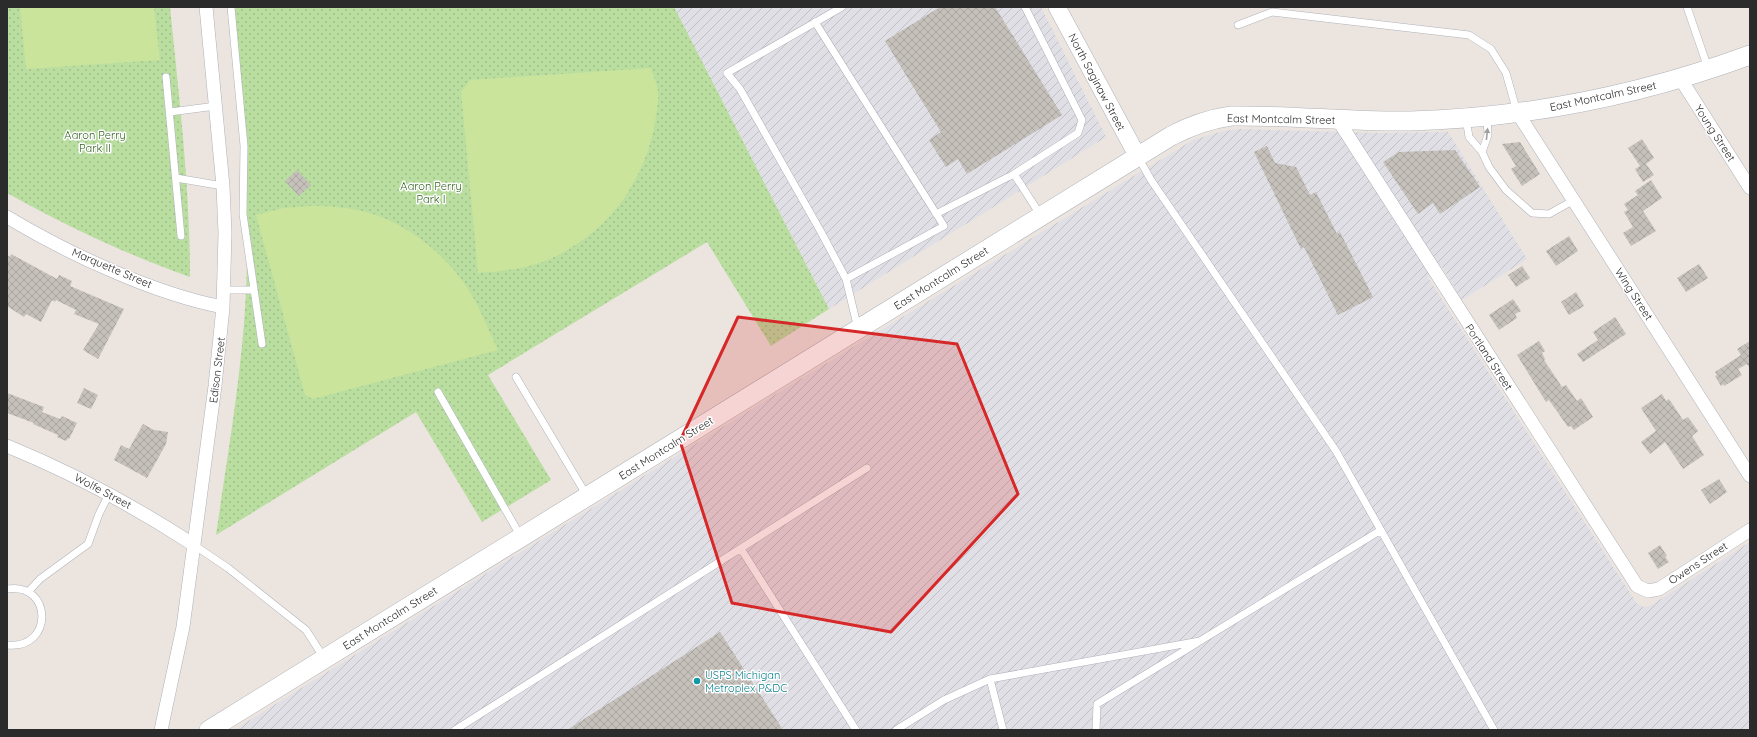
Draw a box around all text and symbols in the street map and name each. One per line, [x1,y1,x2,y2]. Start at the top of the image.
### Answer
street label: North Saginaw Street [1065,31,1129,133]
street label: East Montcalm Street [1548,78,1658,114]
street label: Young Street [1691,102,1739,164]
street label: East Montcalm Street [1227,111,1336,127]
park label: Aaron Perry Park II [64,128,126,155]
one-way arrow [1484,128,1490,140]
park label: Aaron Perry Park I [400,179,462,206]
street label: East Montcalm Street [891,243,991,313]
street label: Marquette Street [70,245,154,291]
street label: Wing Street [1612,265,1656,323]
street label: Portland Street [1462,321,1516,393]
street label: Edison Street [206,336,228,404]
street label: East Montcalm Street [616,413,716,483]
street label: Wolfe Street [72,470,134,512]
street label: Owens Street [1666,539,1730,587]
street label: East Montcalm Street [340,583,440,653]
place label: USPS Michigan Metroplex P&DC [705,668,787,695]
marker: USPS Michigan Metroplex P&DC [692,676,702,686]

